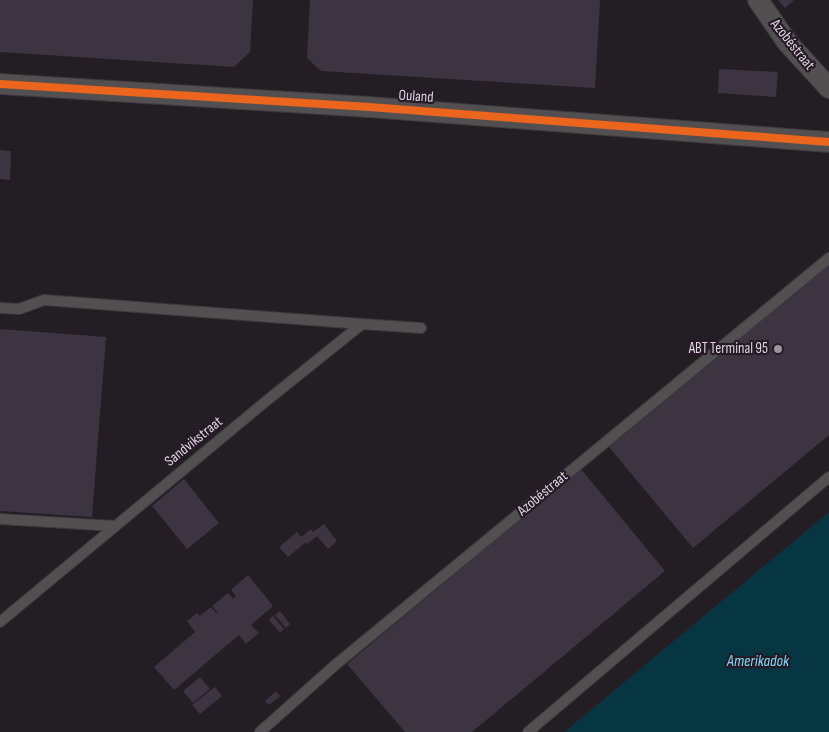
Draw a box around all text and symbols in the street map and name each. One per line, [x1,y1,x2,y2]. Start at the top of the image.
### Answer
street label: Azobéstraat [766,16,818,74]
street label: Ouland [398,87,434,107]
place label: ABT Terminal 95 [689,340,768,358]
marker: ABT Terminal 95 [772,343,784,355]
street label: Sandvikstraat [161,413,227,471]
street label: Azobéstraat [514,468,572,520]
water label: Amerikadok [727,652,789,672]

